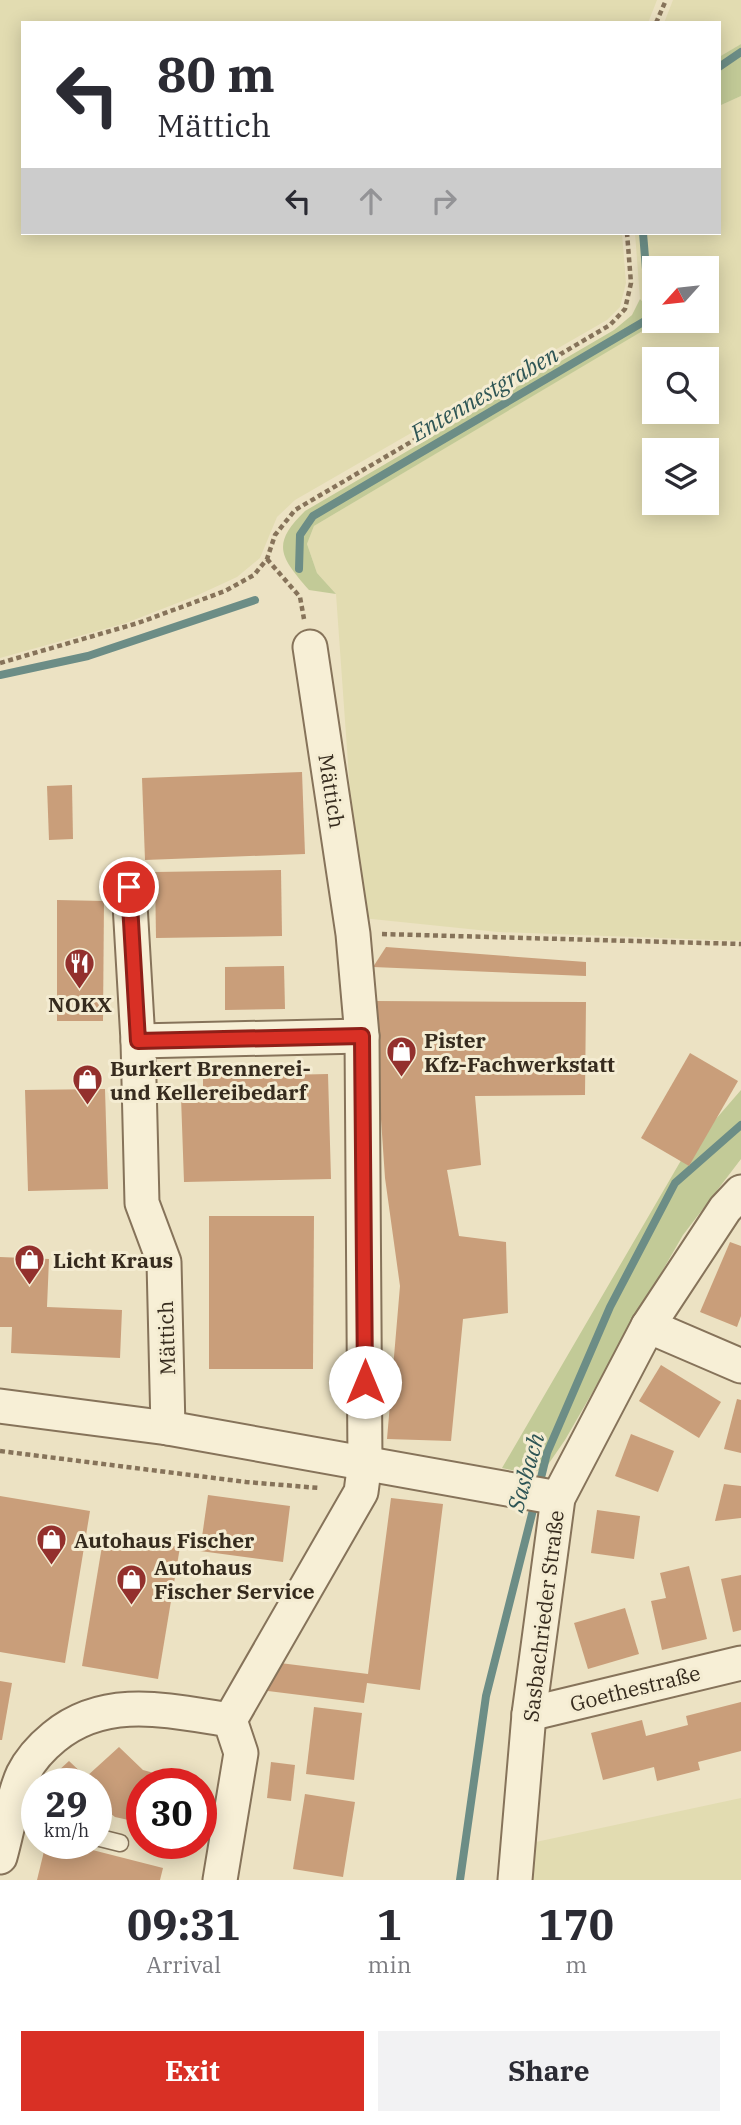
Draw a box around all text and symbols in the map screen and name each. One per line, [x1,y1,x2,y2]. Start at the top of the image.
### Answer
text: 80 m [157,42,275,105]
icon: left [42,49,133,140]
text: Mättich [157,104,271,146]
icon: left [279,182,317,220]
icon: ahead [352,182,390,220]
icon: right [425,182,463,220]
north arrow [642,256,719,332]
map controls [642,256,719,515]
water label: Entennestgraben [404,339,563,448]
button: search [642,347,719,424]
button: layers [642,438,719,515]
street label: Mättich [312,752,352,830]
pin [99,857,159,917]
icon: arrive [110,868,148,906]
restaurant icon: NOKX [63,947,97,991]
place label: NOKX [48,990,112,1018]
place label: Pister Kfz-Fachwerkstatt [424,1026,615,1078]
shop icon: Pister Kfz-Fachwerkstatt [384,1035,418,1079]
place label: Burkert Brennerei- und Kellereibedarf [110,1054,311,1106]
shop icon: Burkert Brennerei- und Kellereibedarf [70,1063,104,1107]
shop icon: Licht Kraus [13,1243,47,1287]
place label: Licht Kraus [53,1246,173,1274]
street label: Mättich [151,1300,181,1376]
position arrow [328,1345,402,1419]
water label: Sasbach [499,1429,551,1516]
street label: Sasbachrieder Straße [516,1509,570,1723]
shop icon: Autohaus Fischer [34,1523,68,1567]
place label: Autohaus Fischer [74,1526,255,1554]
place label: Autohaus Fischer Service [154,1553,315,1605]
shop icon: Autohaus Fischer Service [114,1562,148,1606]
street label: Goethestraße [567,1658,703,1718]
speed limit sign: 30 [126,1768,217,1859]
text: 29 [45,1781,88,1827]
text: km/h [44,1819,89,1842]
text: 09:31 [127,1897,241,1952]
text: 1 [377,1897,402,1952]
text: 170 [538,1897,614,1952]
text: Arrival [146,1949,221,1979]
text: min [368,1949,411,1979]
text: m [565,1949,587,1979]
button: Exit [21,2031,364,2111]
button: Share [378,2031,720,2111]

